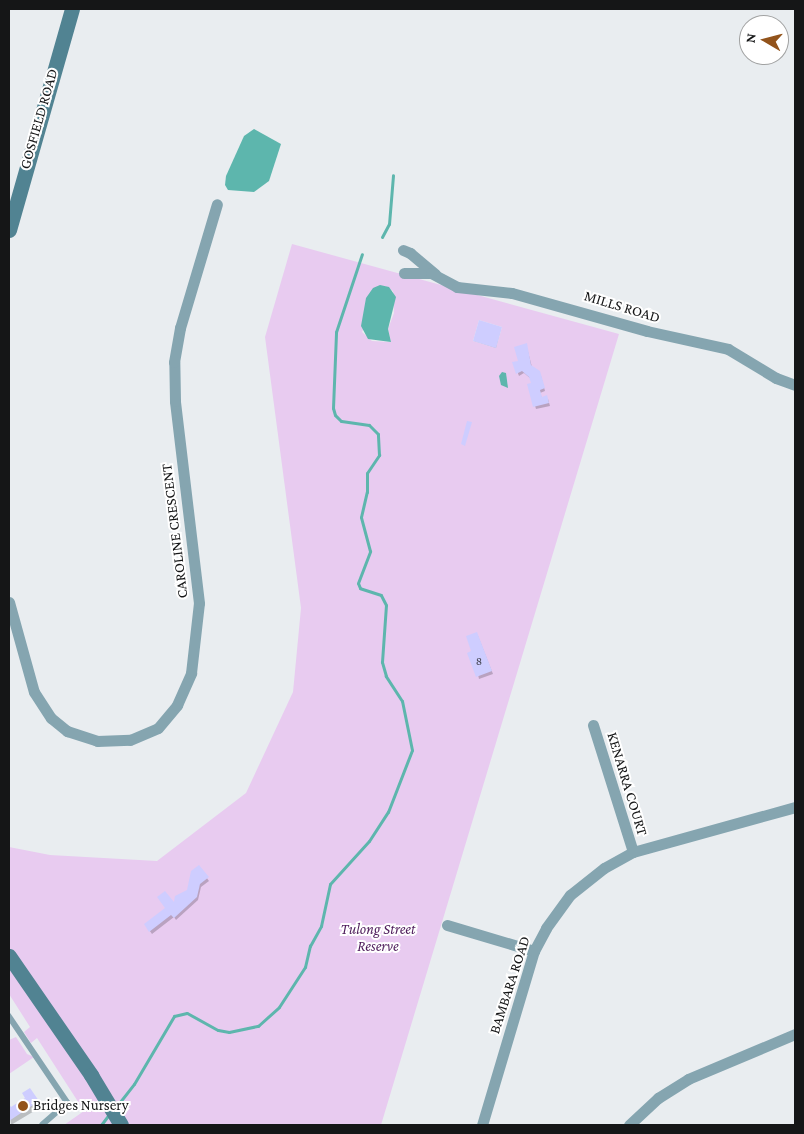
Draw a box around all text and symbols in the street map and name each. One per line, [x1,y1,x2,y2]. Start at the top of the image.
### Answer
north arrow [739,15,789,65]
text: N [742,32,759,44]
street label: GOSFIELD ROAD [16,67,62,171]
street label: MILLS ROAD [582,287,662,327]
street label: CAROLINE CRESCENT [158,463,192,599]
house number: 8 [476,655,482,669]
street label: KENARRA COURT [603,730,651,838]
park label: Tulong Street Reserve [341,920,415,955]
street label: BAMBARA ROAD [486,934,534,1036]
place label: Bridges Nursery [33,1097,129,1115]
marker: Bridges Nursery [17,1100,29,1112]

